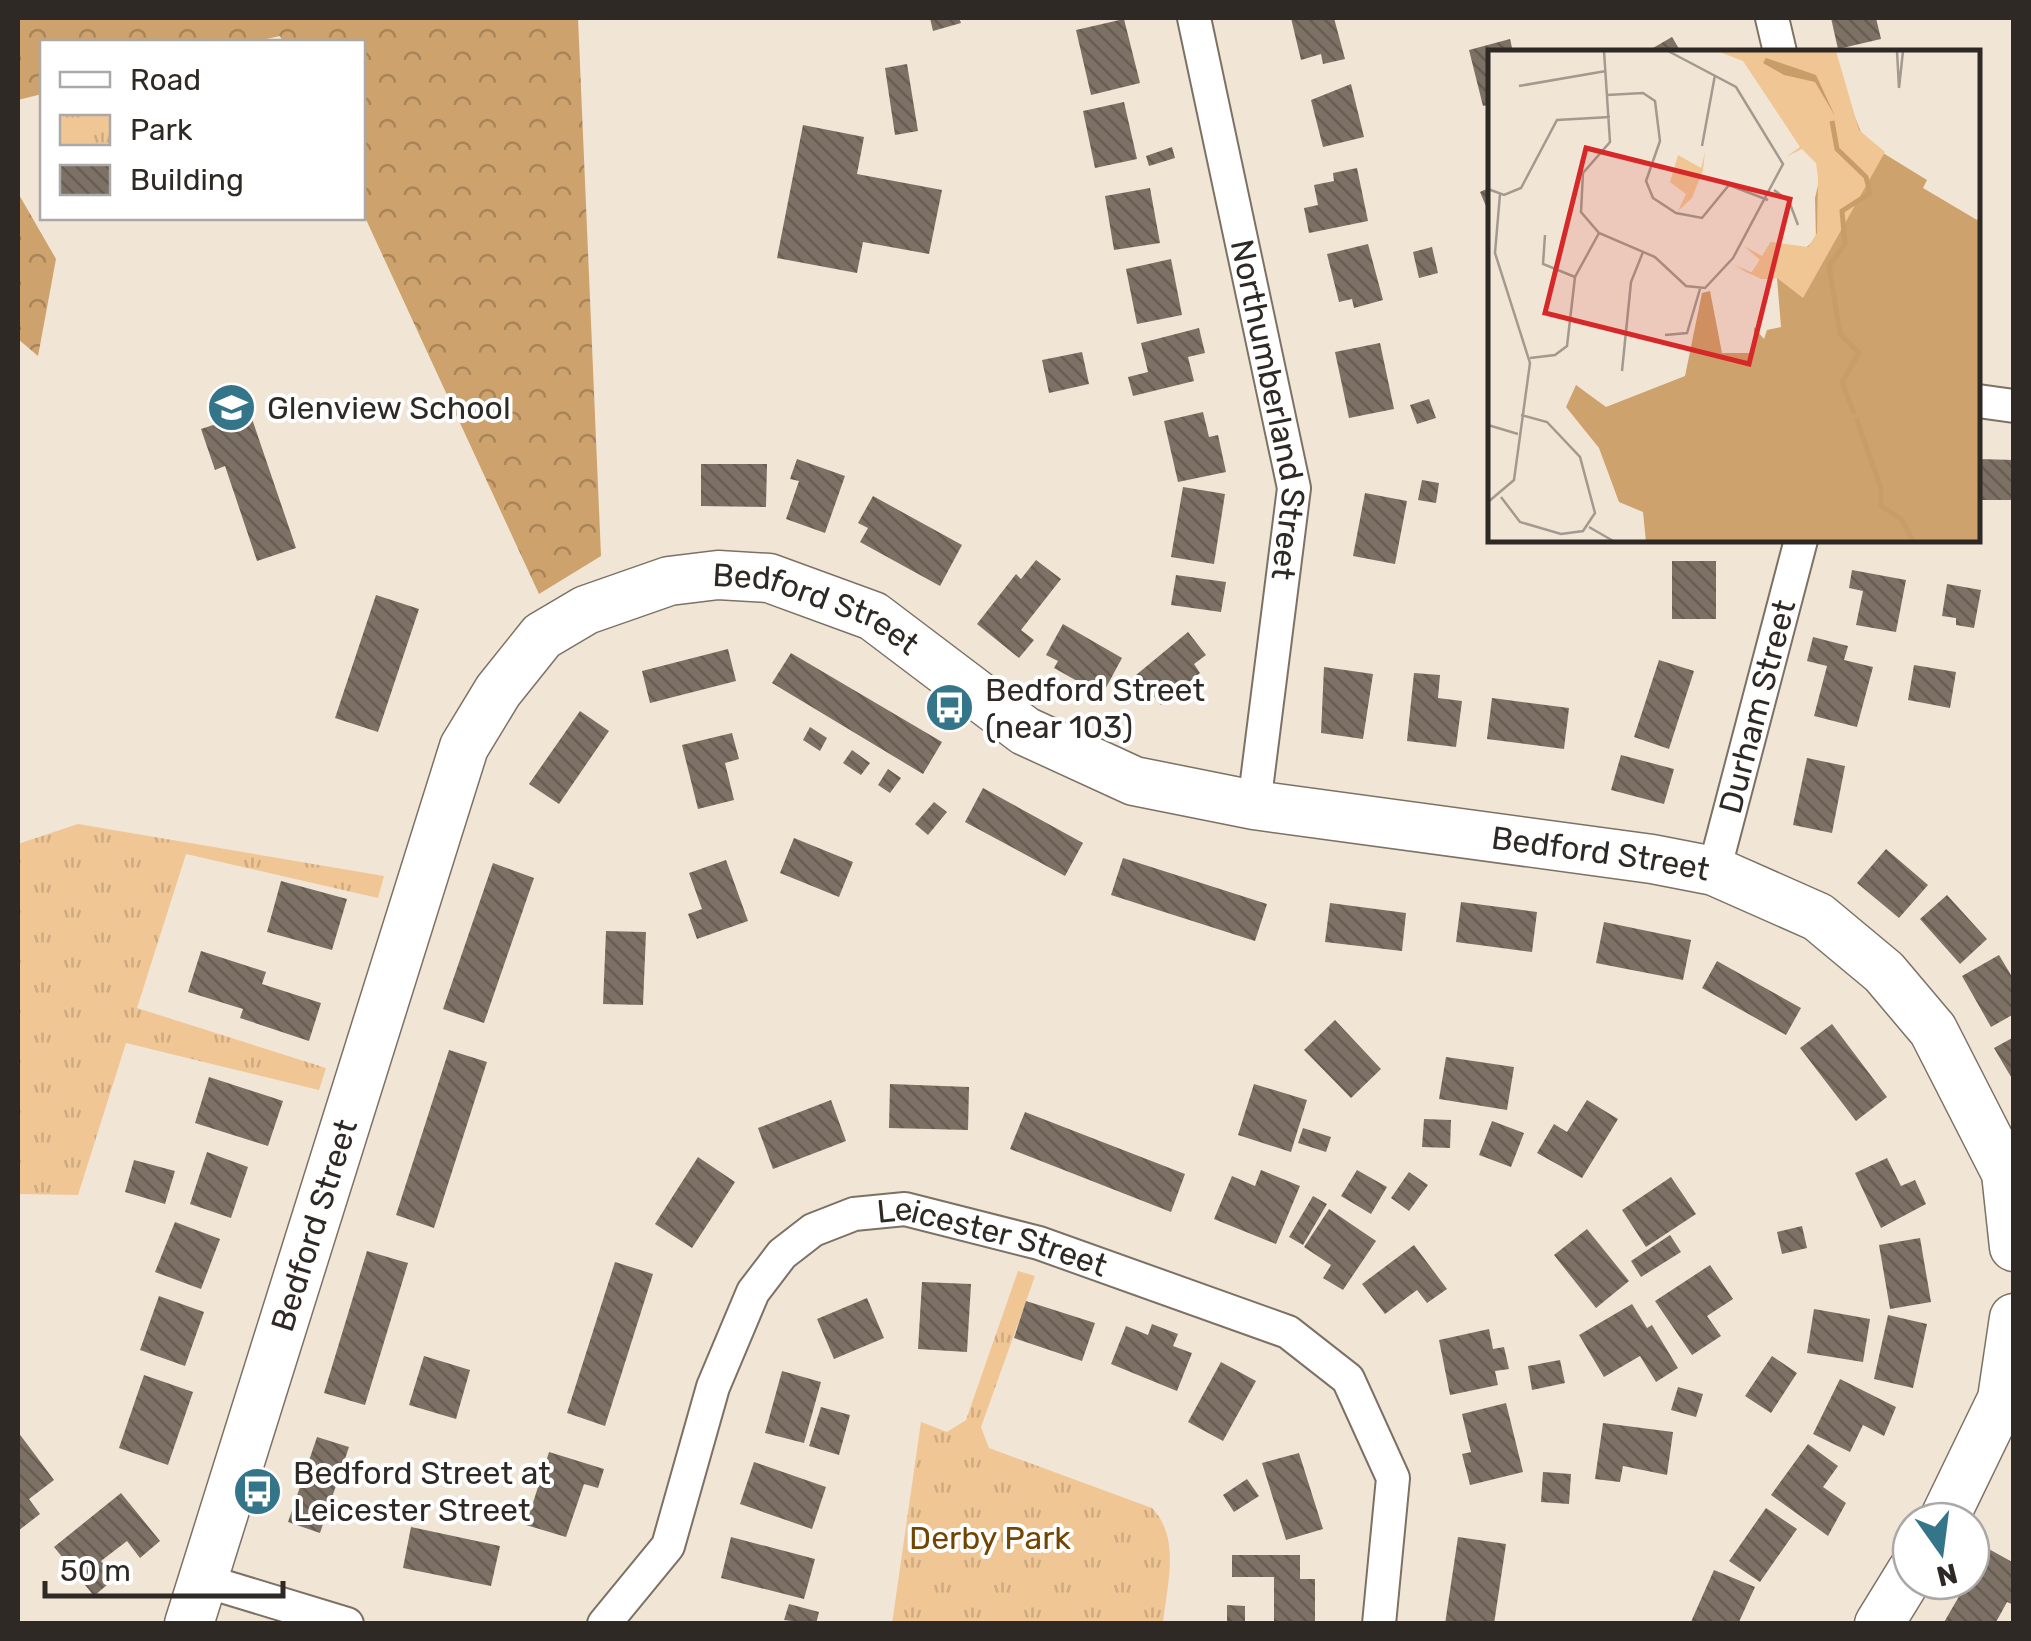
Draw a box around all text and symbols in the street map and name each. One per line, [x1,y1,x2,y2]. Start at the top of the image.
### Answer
legend [40,40,365,220]
inset map [1488,50,1981,542]
text: Road [130,62,201,98]
text: Park [130,112,193,148]
text: Building [130,162,244,198]
street label: Northumberland Street [1223,236,1313,582]
school or university icon: Glenview School [206,382,258,434]
place label: Glenview School [267,389,511,427]
street label: Bedford Street [711,556,927,663]
street label: Durham Street [1711,596,1803,818]
place label: Bedford Street (near 103) [985,671,1205,746]
bus stop icon: Bedford Street (near 103) [924,682,976,734]
street label: Bedford Street [1489,818,1713,889]
street label: Bedford Street [263,1114,365,1336]
street label: Leicester Street [875,1189,1112,1285]
place label: Bedford Street at Leicester Street [293,1454,551,1529]
bus stop icon: Bedford Street at Leicester Street [232,1465,284,1517]
north arrow [1891,1501,1991,1601]
park label: Derby Park [909,1519,1071,1557]
scale bar [45,1536,282,1598]
text: 50 m [60,1553,131,1589]
text: N [1933,1556,1961,1593]

